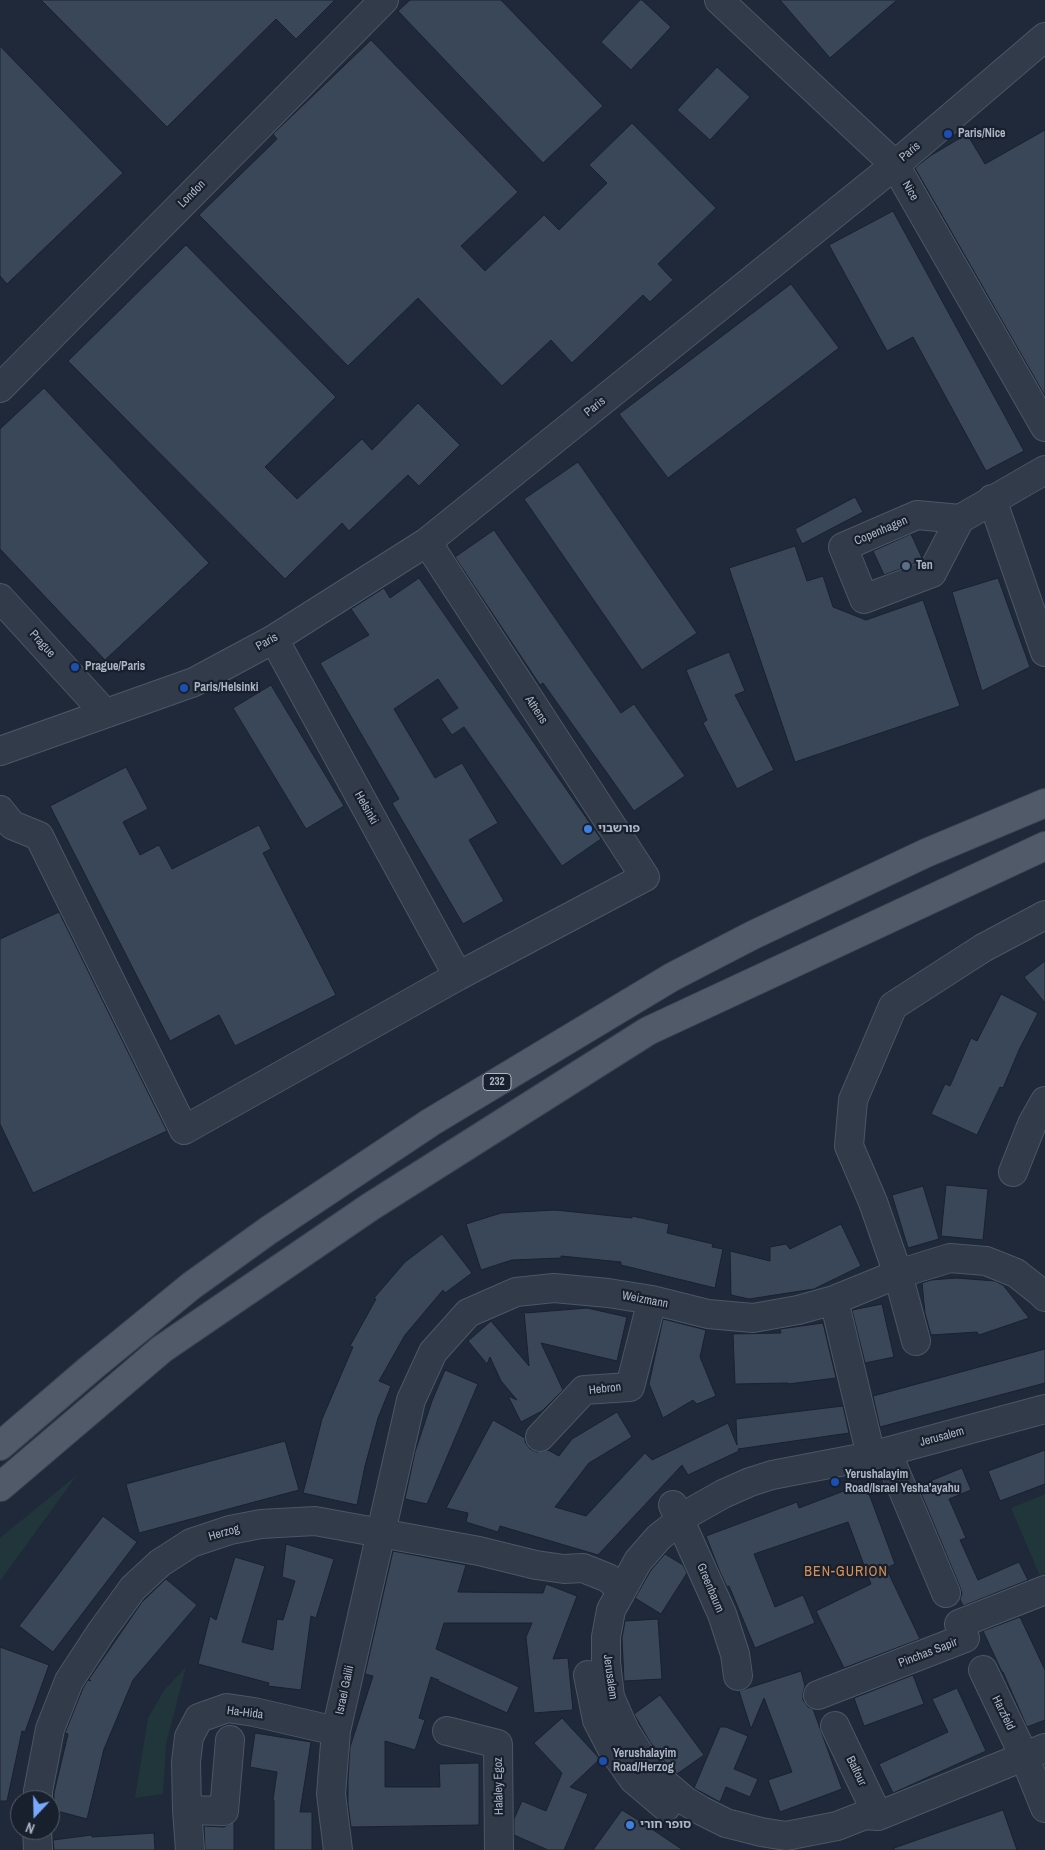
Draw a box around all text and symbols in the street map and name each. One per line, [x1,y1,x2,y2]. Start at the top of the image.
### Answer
place label: Paris/Nice [958,127,1006,141]
marker: Paris/Nice [942,128,954,140]
street label: Paris [897,139,923,165]
street label: London [175,177,209,211]
street label: Nice [899,179,921,203]
street label: Paris [582,394,608,420]
street label: Copenhagen [852,513,910,549]
place label: Ten [916,559,933,573]
marker: Ten [900,560,912,572]
street label: Prague [26,627,58,661]
street label: Paris [253,630,281,654]
place label: Prague/Paris [85,660,145,674]
marker: Prague/Paris [69,661,81,673]
place label: Paris/Helsinki [194,681,259,695]
marker: Paris/Helsinki [178,682,190,694]
street label: Athens [522,693,550,727]
street label: Helsinki [351,789,381,827]
place label: פורשבוי [598,822,640,836]
marker: פורשבוי [582,823,594,835]
road number: 232 [483,1074,511,1090]
street label: Weizmann [621,1288,669,1312]
street label: Hebron [588,1380,622,1398]
street label: Jerusalem [918,1424,966,1450]
place label: Yerushalayim Road/Israel Yesha'ayahu [845,1468,960,1496]
marker: Yerushalayim Road/Israel Yesha'ayahu [829,1476,841,1488]
street label: Herzog [207,1522,241,1544]
street label: Greenbaum [693,1561,727,1615]
district label: BEN-GURION [803,1564,889,1580]
street label: Pinchas Sapir [897,1635,959,1671]
street label: Jerusalem [600,1654,620,1700]
street label: Israel Galili [333,1664,357,1716]
street label: Harzfeld [988,1693,1018,1733]
street label: Ha-Hida [226,1704,264,1722]
place label: Yerushalayim Road/Herzog [613,1747,676,1775]
street label: Balfour [843,1754,869,1788]
marker: Yerushalayim Road/Herzog [597,1755,609,1767]
street label: Halaley Egoz [491,1757,507,1815]
north arrow [10,1790,60,1840]
text: N [23,1818,37,1838]
place label: סופר חורי [640,1818,691,1832]
marker: סופר חורי [624,1819,636,1831]

